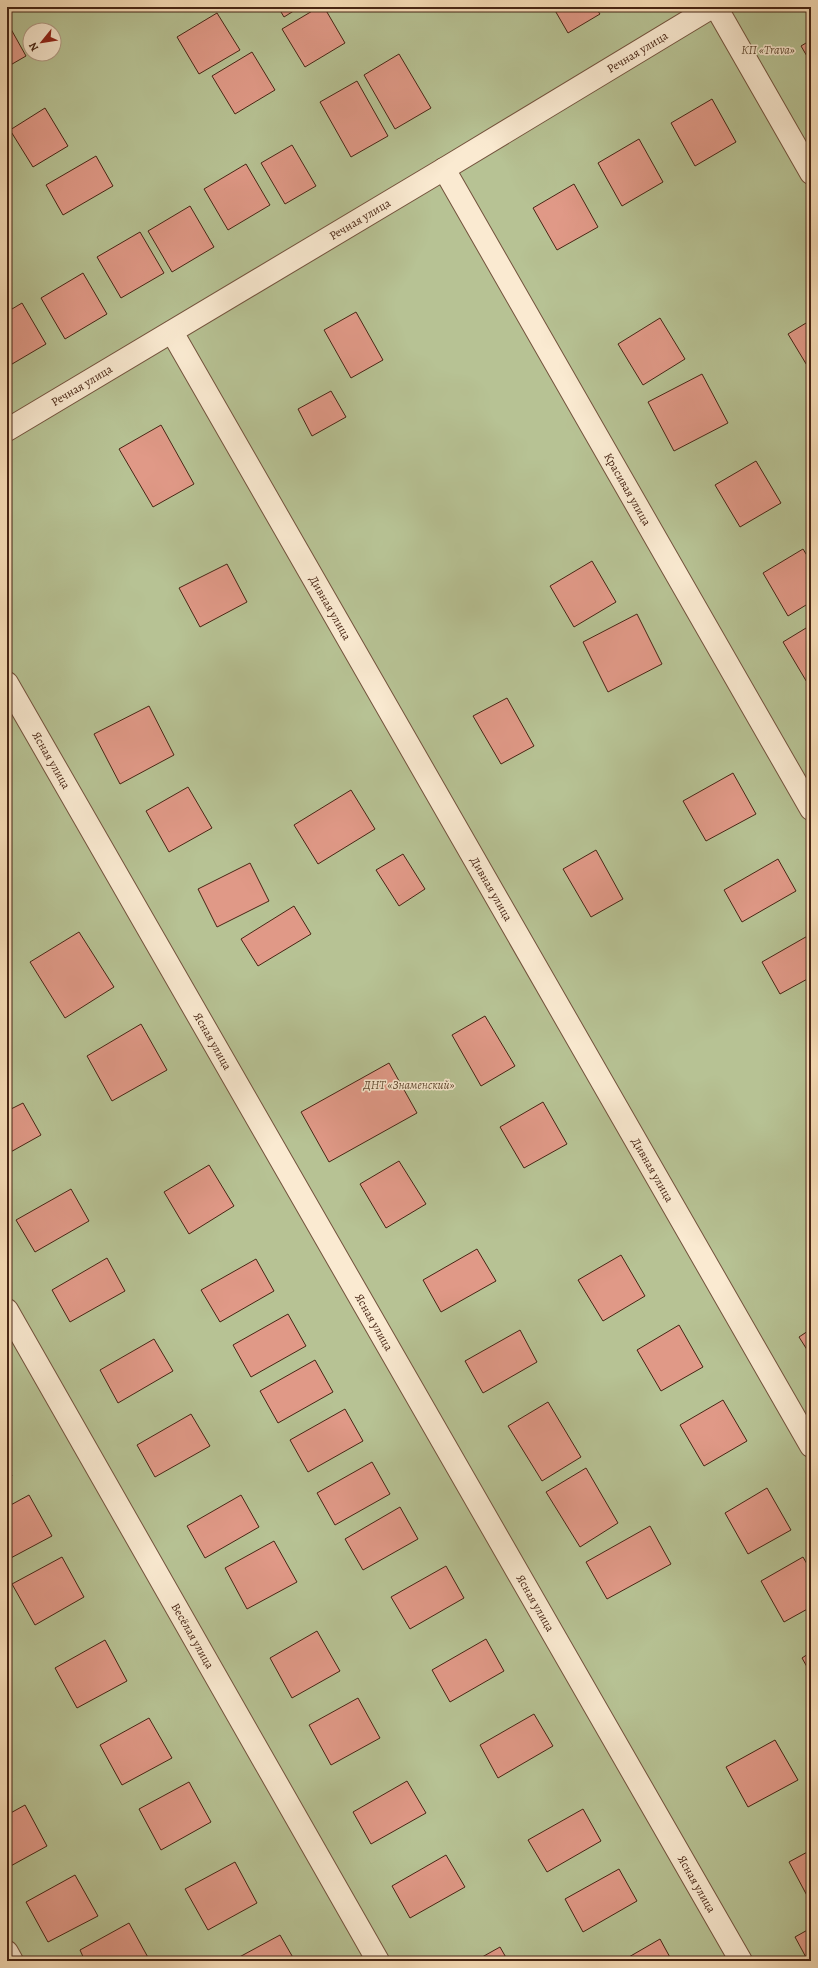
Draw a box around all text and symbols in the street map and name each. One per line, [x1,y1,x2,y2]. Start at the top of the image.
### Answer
north arrow [22,22,62,62]
street label: Речная улица [604,27,671,77]
text: N [25,40,42,54]
park label: КП «Trava» [741,42,795,58]
street label: Речная улица [326,195,394,244]
street label: Речная улица [48,361,116,410]
street label: Красивая улица [600,450,655,529]
street label: Дивная улица [305,573,355,643]
street label: Ясная улица [29,729,74,792]
street label: Дивная улица [467,854,516,924]
street label: Ясная улица [190,1010,236,1073]
park label: ДНТ «Знаменский» [363,1077,455,1093]
street label: Дивная улица [628,1135,678,1205]
street label: Ясная улица [351,1290,397,1354]
street label: Ясная улица [513,1571,558,1635]
street label: Весёлая улица [168,1600,218,1672]
street label: Ясная улица [674,1852,720,1916]

